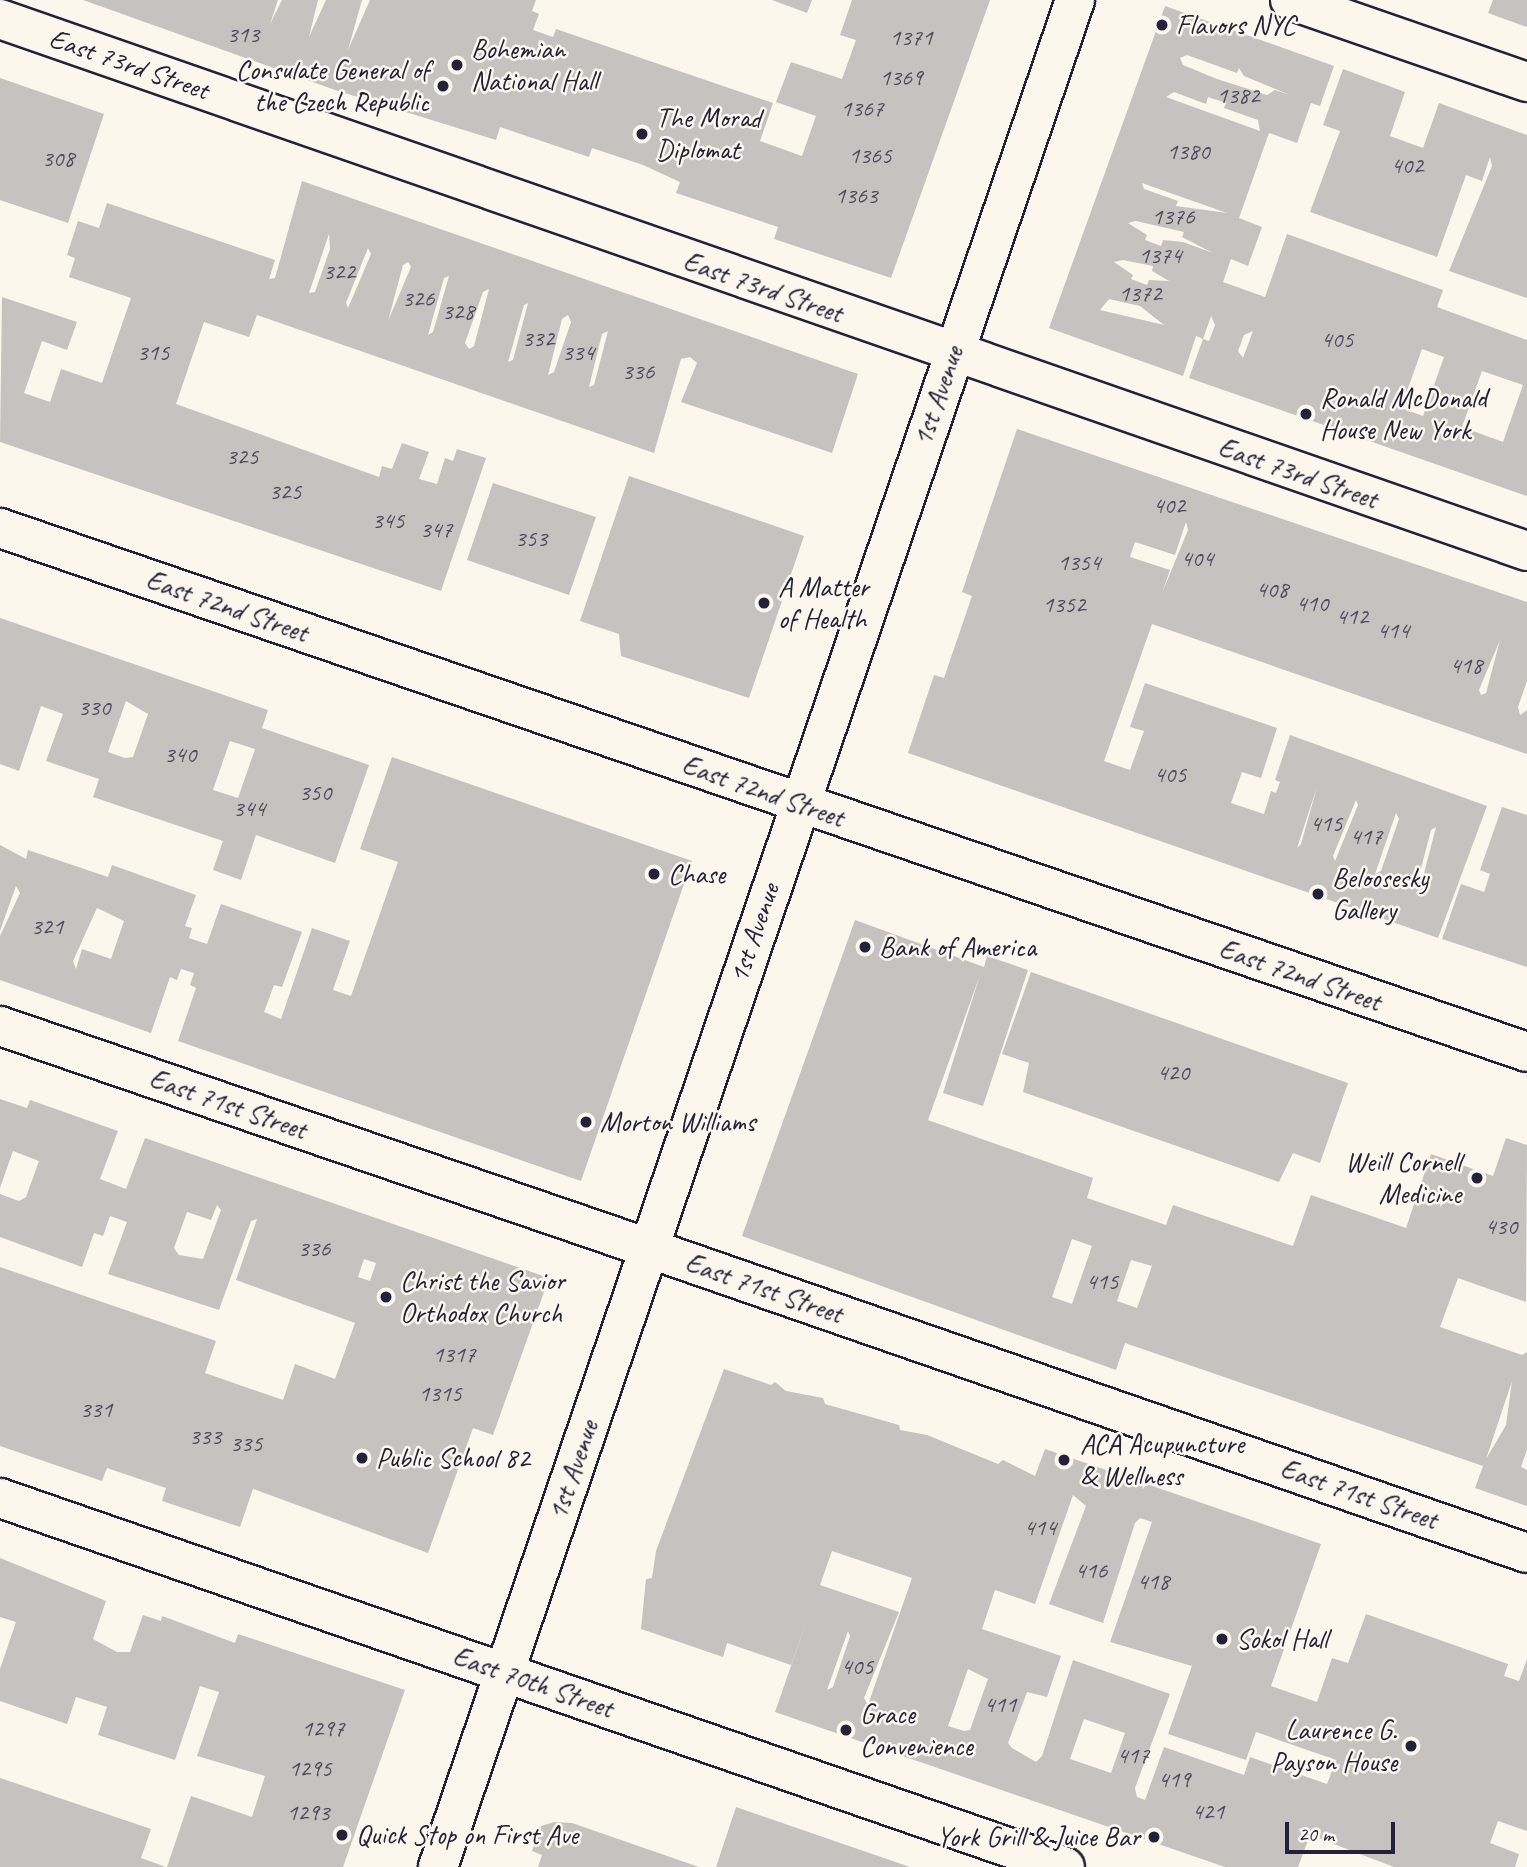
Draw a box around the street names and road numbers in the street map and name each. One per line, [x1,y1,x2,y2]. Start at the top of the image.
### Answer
street label: East 73rd Street [45,21,213,107]
street label: East 73rd Street [679,244,847,330]
street label: 1st Avenue [905,342,971,450]
street label: East 73rd Street [1214,430,1382,516]
street label: East 72nd Street [142,563,312,649]
street label: East 72nd Street [678,748,848,834]
street label: 1st Avenue [721,879,787,987]
street label: East 72nd Street [1215,932,1385,1018]
street label: East 71st Street [145,1061,311,1147]
street label: East 71st Street [681,1245,847,1331]
street label: 1st Avenue [540,1416,606,1524]
street label: East 71st Street [1276,1451,1442,1537]
street label: East 70th Street [448,1639,618,1725]

